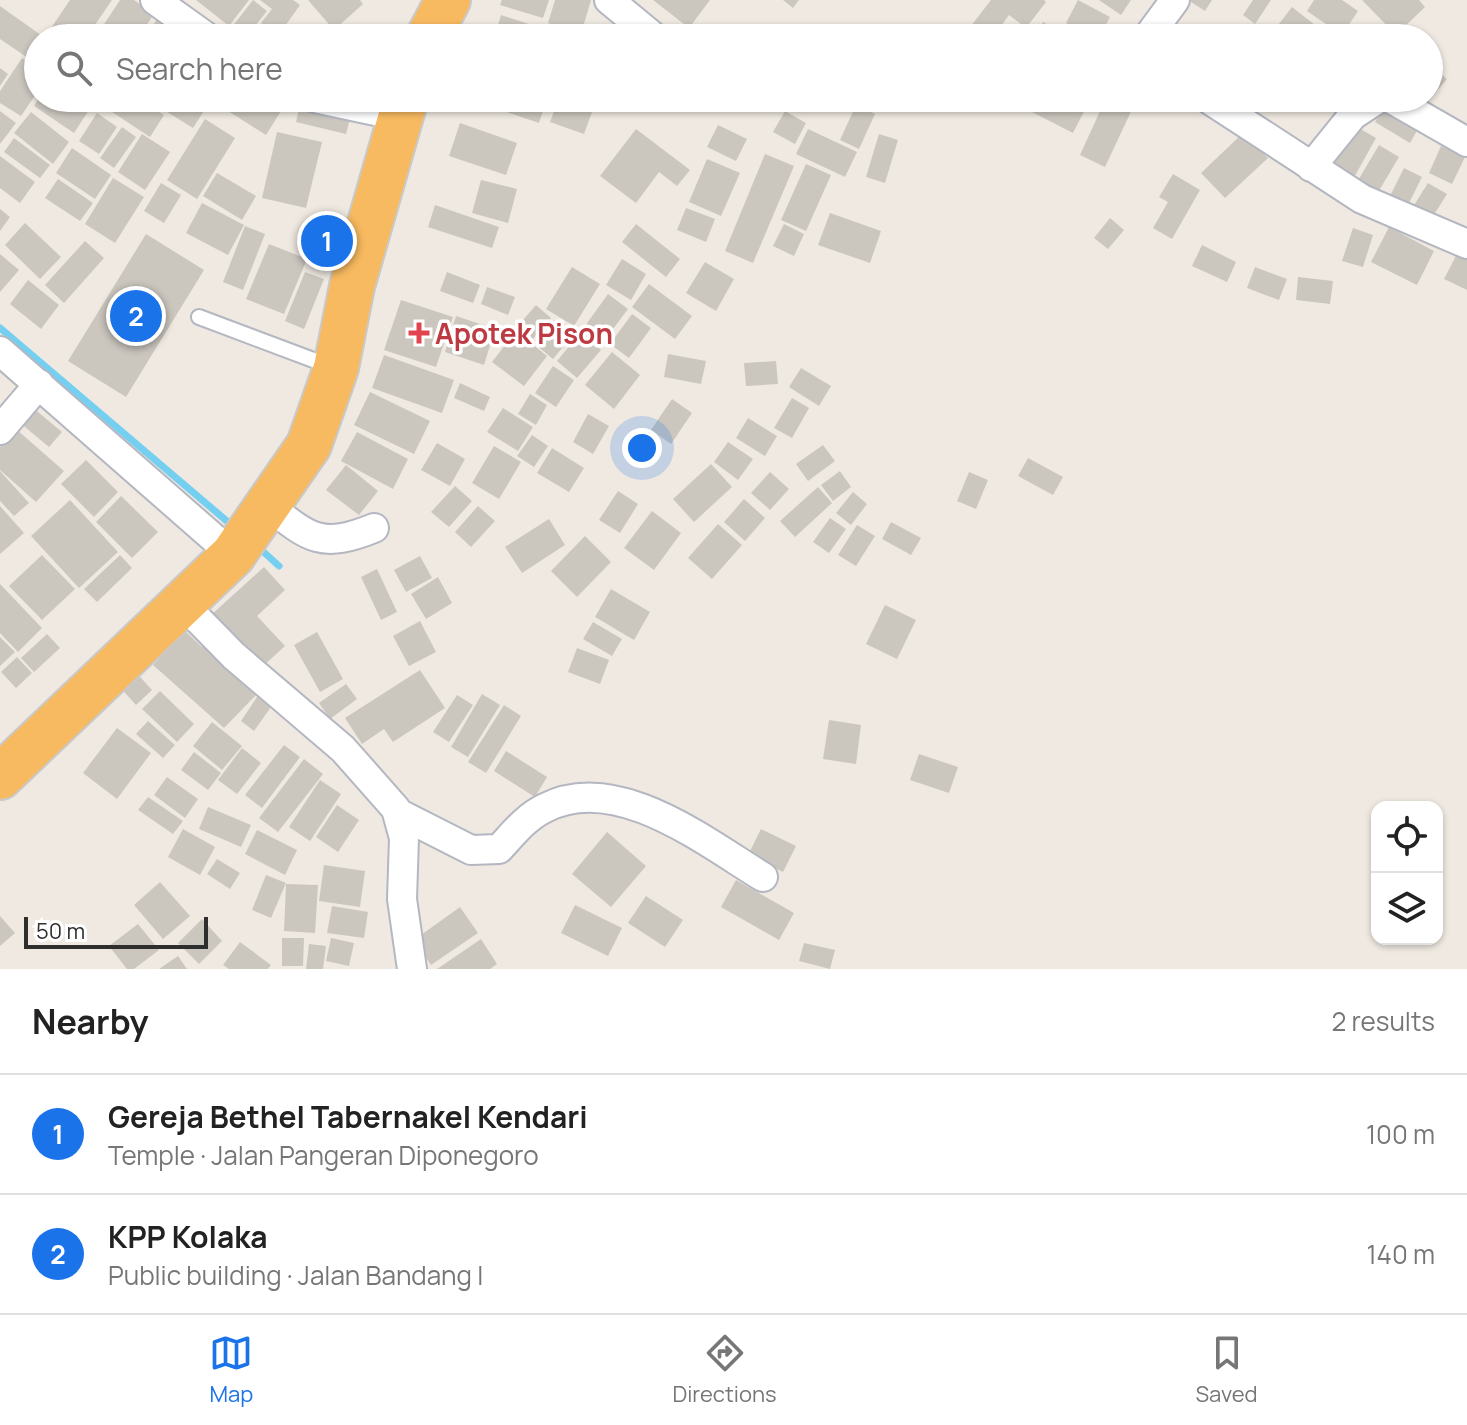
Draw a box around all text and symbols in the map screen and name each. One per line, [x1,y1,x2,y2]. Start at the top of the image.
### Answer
search box [24,24,1443,112]
icon: search [52,46,96,90]
text: Search here [116,48,283,89]
pin: 1 [301,211,353,271]
pin: 2 [110,286,162,346]
place label: Apotek Pison [435,314,613,352]
marker: Apotek Pison [410,324,428,342]
your location [622,428,662,468]
map controls [1371,801,1443,945]
button: locate [1371,801,1443,873]
button: layers [1371,873,1443,945]
scale bar [24,913,208,949]
text: 50 m [36,916,85,946]
text: Nearby [32,998,148,1044]
text: 2 results [1331,1003,1435,1039]
text: Gereja Bethel Tabernakel Kendari [108,1096,588,1137]
text: 1 [52,1116,64,1152]
text: 100 m [1366,1116,1435,1152]
text: Temple · Jalan Pangeran Diponegoro [108,1137,539,1173]
text: KPP Kolaka [108,1216,268,1257]
text: 2 [50,1236,66,1272]
text: 140 m [1366,1236,1435,1272]
text: Public building · Jalan Bandang I [108,1257,483,1293]
tab: Map [209,1331,253,1409]
tab: Directions [672,1331,777,1409]
tab: Saved [1196,1331,1258,1409]

